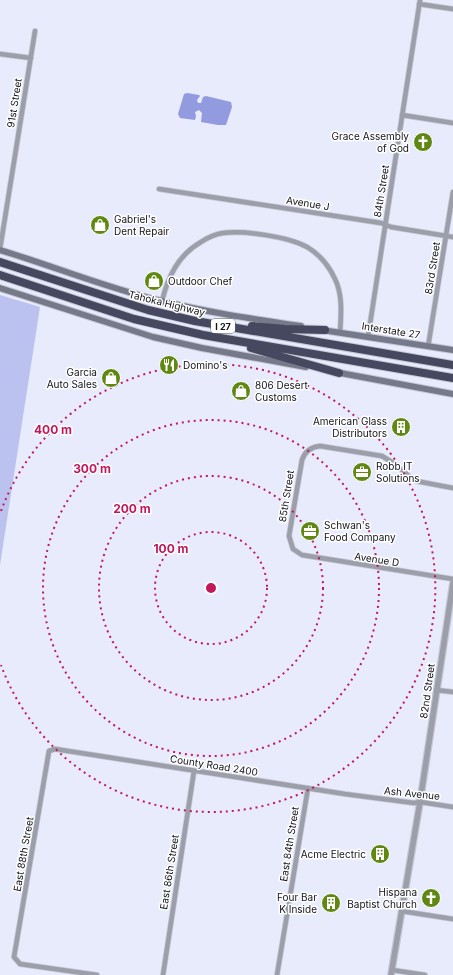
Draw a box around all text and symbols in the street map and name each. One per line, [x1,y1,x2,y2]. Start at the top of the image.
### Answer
street label: 91st Street [4,77,24,129]
place label: Grace Assembly of God [332,130,409,154]
church icon: Grace Assembly of God [412,131,434,153]
street label: 84th Street [371,163,391,218]
street label: Avenue J [286,194,330,212]
place label: Gabriel's Dent Repair [114,213,169,237]
shop icon: Gabriel's Dent Repair [89,214,111,236]
street label: 83rd Street [422,240,442,295]
shop icon: Outdoor Chef [143,270,165,292]
place label: Outdoor Chef [168,275,232,287]
street label: Tahoka Highway [128,288,207,318]
road number: I 27 [211,319,235,333]
street label: Interstate 27 [361,319,421,341]
restaurant icon: Domino's [158,354,180,376]
place label: Domino's [183,359,227,371]
place label: Garcia Auto Sales [47,366,97,390]
shop icon: Garcia Auto Sales [100,367,122,389]
place label: 806 Desert Customs [255,379,309,403]
shop icon: 806 Desert Customs [230,380,252,402]
place label: American Glass Distributors [313,415,387,439]
building icon: American Glass Distributors [390,416,412,438]
text: 400 m [34,422,72,437]
place label: Robb IT Solutions [376,460,420,484]
text: 300 m [73,461,111,476]
office icon: Robb IT Solutions [351,461,373,483]
street label: 85th Street [276,468,296,523]
text: 200 m [113,501,151,516]
place label: Schwan's Food Company [324,519,396,543]
office icon: Schwan's Food Company [299,520,321,542]
text: 100 m [153,541,189,556]
street label: Avenue D [354,550,400,568]
centre of rings [204,581,218,595]
street label: 82nd Street [417,662,437,719]
street label: County Road 2400 [169,752,259,778]
street label: Ash Avenue [384,784,441,802]
street label: East 84th Street [277,805,301,882]
street label: East 88th Street [11,815,36,892]
street label: East 86th Street [157,833,181,910]
building icon: Acme Electric [369,843,391,865]
place label: Acme Electric [301,848,366,860]
place label: Hispana Baptist Church [347,886,417,910]
church icon: Hispana Baptist Church [420,887,442,909]
place label: Four Bar K Inside [277,891,317,915]
building icon: Four Bar K Inside [320,892,342,914]

